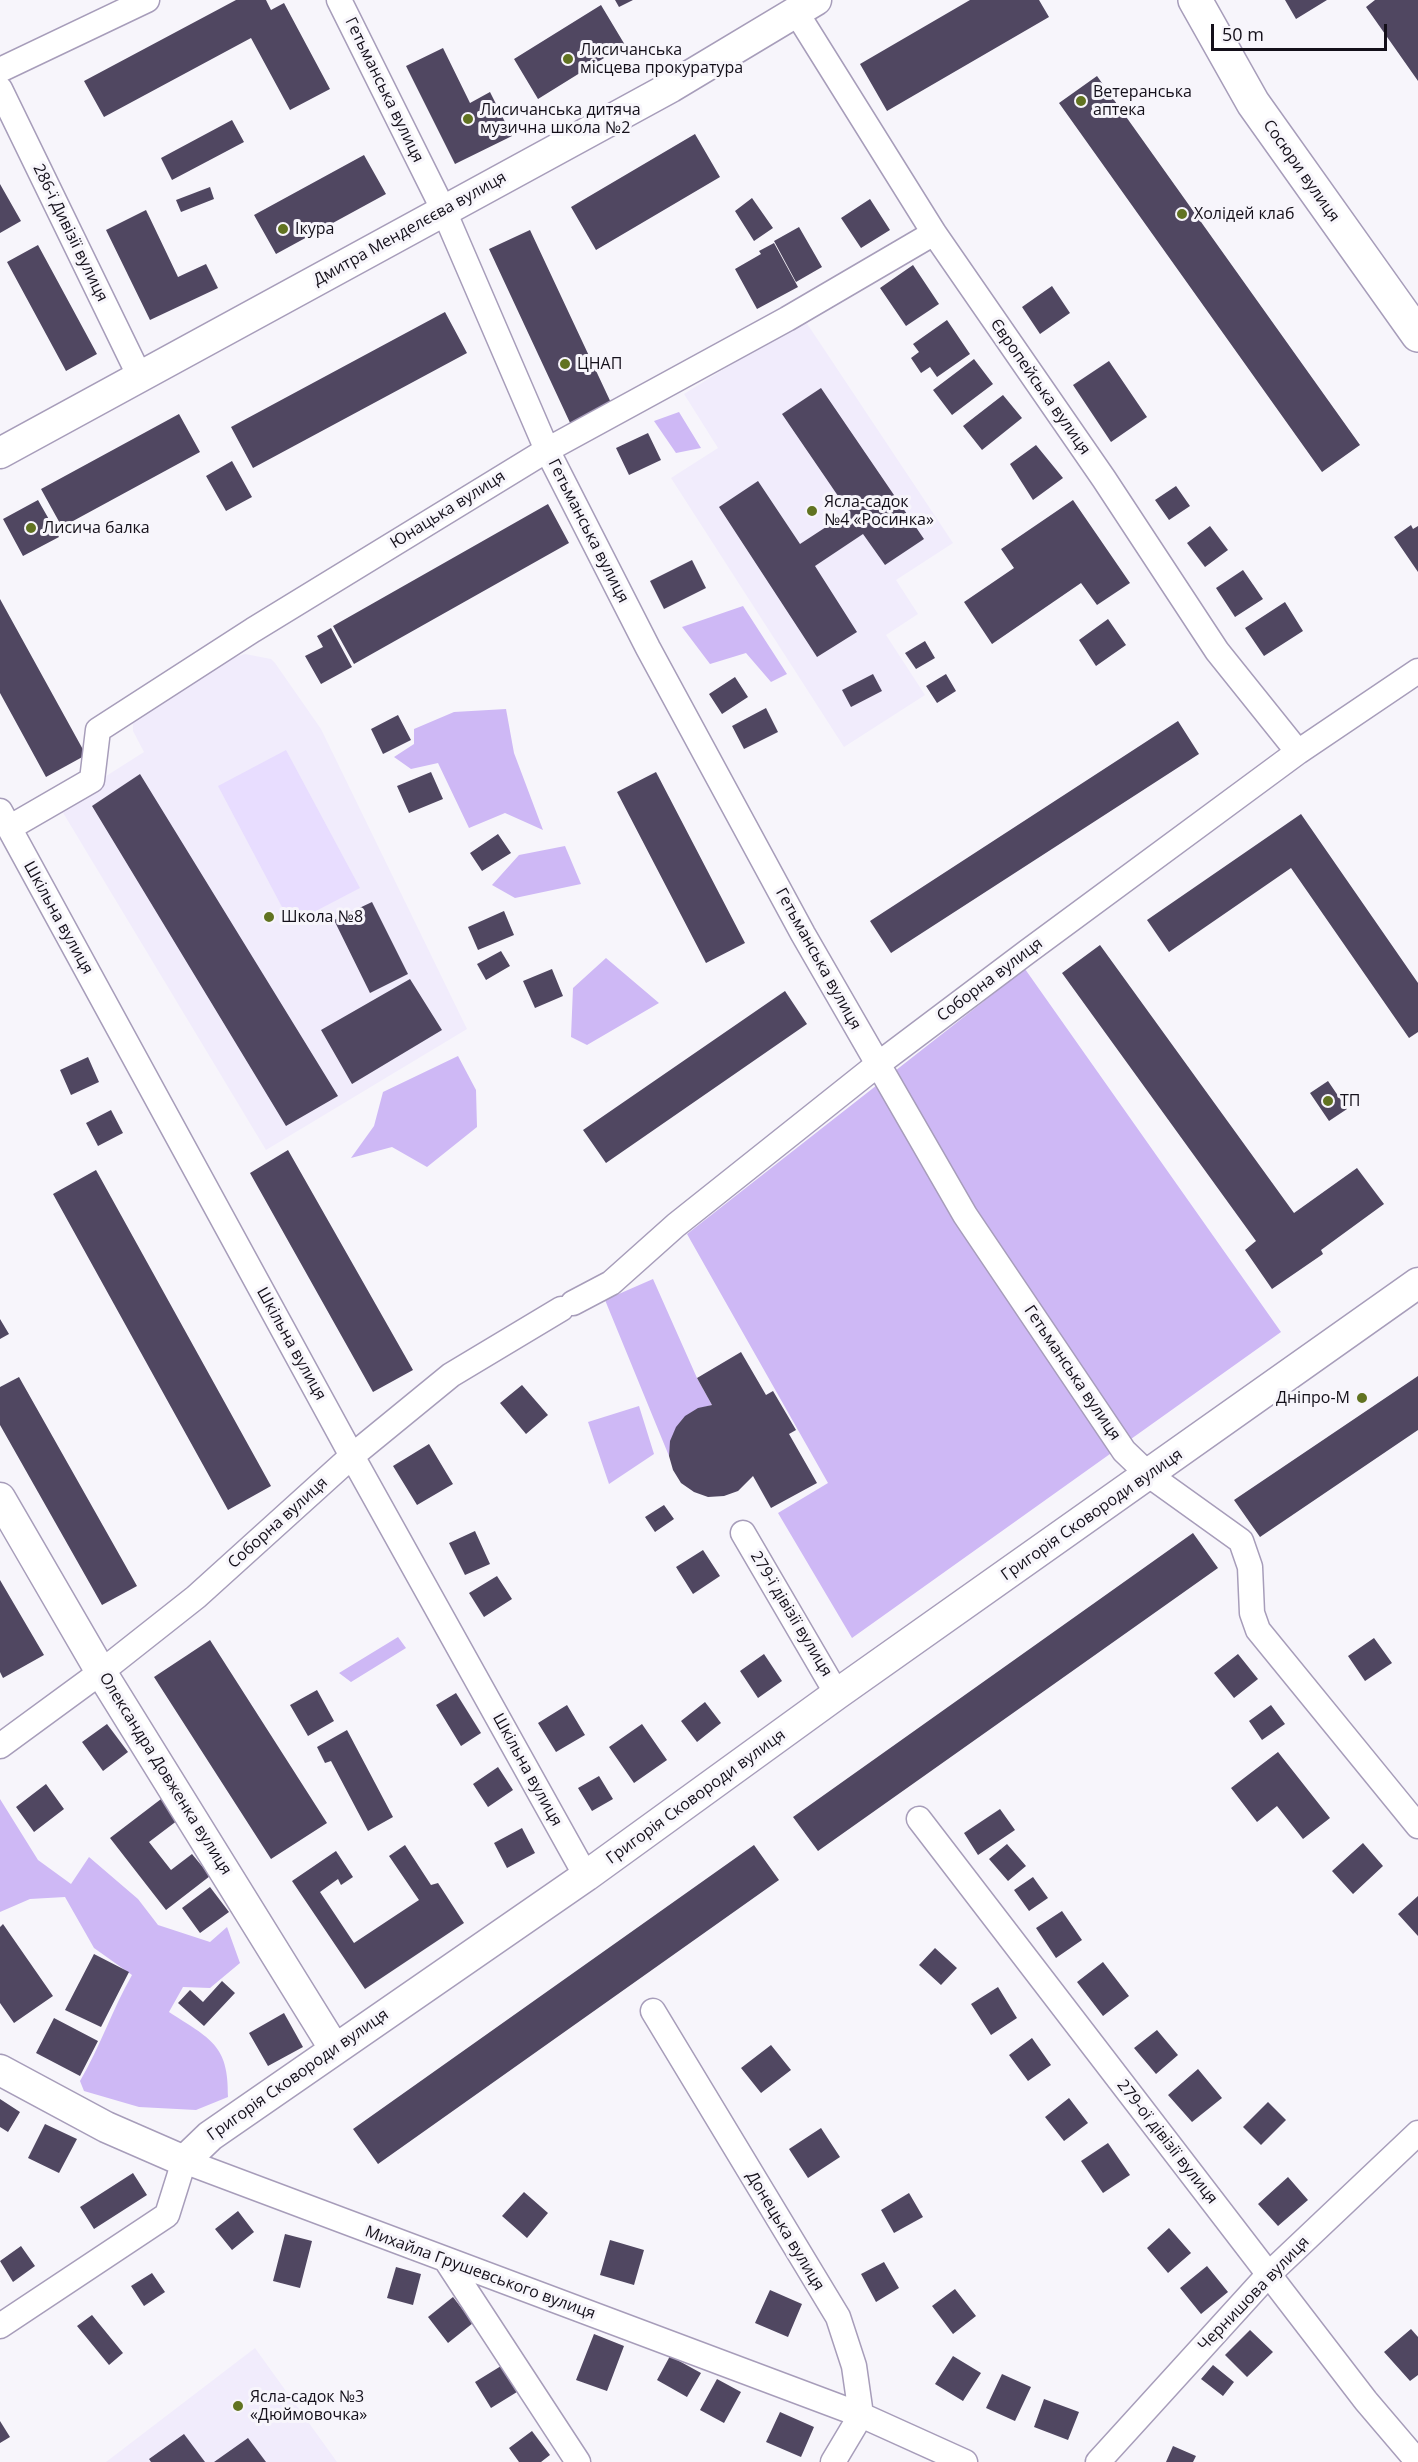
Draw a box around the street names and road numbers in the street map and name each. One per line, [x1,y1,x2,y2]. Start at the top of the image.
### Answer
street label: Гетьманська вулиця [341,14,427,166]
street label: Сосюри вулиця [1259,116,1343,226]
street label: 286-ї Дивізії вулиця [28,161,112,305]
street label: Дмитра Менделєєва вулиця [310,168,510,290]
street label: Європейська вулиця [986,315,1094,459]
street label: Гетьманська вулиця [543,456,633,606]
street label: Юнацька вулиця [387,467,509,553]
street label: Шкільна вулиця [19,858,97,978]
street label: Гетьманська вулиця [771,885,865,1033]
street label: Соборна вулиця [933,934,1047,1026]
street label: Шкільна вулиця [252,1284,330,1404]
street label: Гетьманська вулиця [1020,1302,1124,1444]
street label: Григорія Сковороди вулиця [998,1445,1186,1585]
street label: Соборна вулиця [224,1473,332,1573]
street label: 279-ї дівізії вулиця [746,1548,836,1680]
street label: Олександра Довженка вулиця [95,1669,235,1879]
street label: Шкільна вулиця [488,1710,566,1830]
street label: Григорія Сковороди вулиця [603,1726,789,1868]
street label: Григорія Сковороди вулиця [204,2005,392,2145]
street label: 279-ої дівізії вулиця [1113,2076,1221,2208]
street label: Донецька вулиця [742,2168,828,2294]
street label: Михайла Грушевського вулиця [362,2222,598,2324]
street label: Чернишова вулиця [1194,2233,1314,2355]

